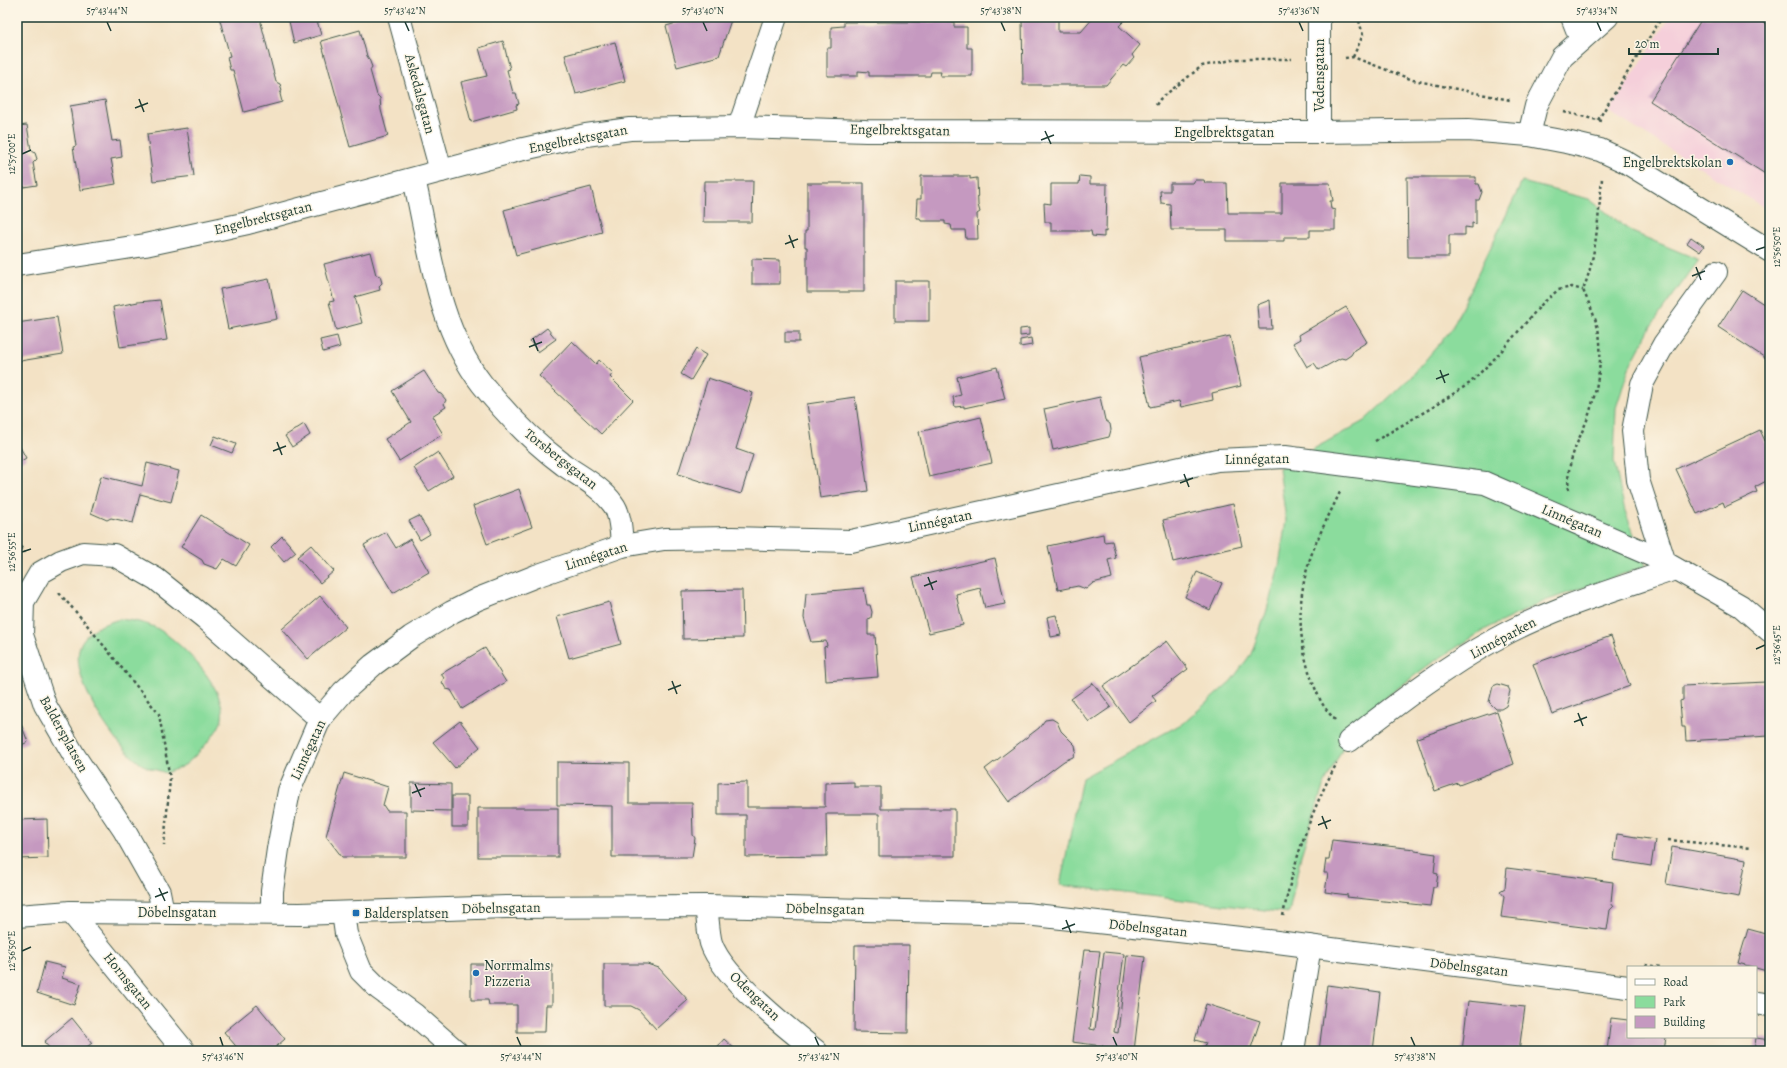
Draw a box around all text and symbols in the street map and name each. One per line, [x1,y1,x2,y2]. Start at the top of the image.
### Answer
text: 57°43'44"N [86,4,128,17]
text: 57°43'42"N [384,4,426,17]
text: 57°43'40"N [682,4,724,17]
text: 57°43'38"N [980,4,1022,17]
text: 57°43'36"N [1279,4,1319,17]
text: 57°43'34"N [1577,4,1617,17]
scale bar [1629,30,1718,56]
text: 20 m [1635,36,1659,52]
street label: Vedensgatan [1310,38,1329,113]
street label: Askedalsgatan [400,51,440,136]
street label: Engelbrektsgatan [527,120,629,158]
street label: Engelbrektsgatan [850,120,951,140]
street label: Engelbrektsgatan [1174,123,1274,142]
text: 12°57'00"E [5,133,18,175]
place label: Engelbrektskolan [1623,153,1722,172]
marker: Engelbrektskolan [1725,157,1735,167]
street label: Engelbrektsgatan [212,197,314,239]
text: 12°56'50"E [1770,227,1783,267]
street label: Torsbergsgatan [520,424,602,494]
street label: Linnégatan [1224,449,1290,469]
street label: Linnégatan [1539,500,1606,543]
street label: Linnégatan [906,505,974,537]
text: 12°56'55"E [5,532,18,572]
street label: Linnégatan [562,537,630,575]
street label: Linnéparken [1467,612,1540,663]
text: 12°56'45"E [1770,625,1783,665]
street label: Baldersplatsen [35,692,93,776]
street label: Linnégatan [286,716,330,783]
street label: Döbelnsgatan [461,898,541,918]
street label: Döbelnsgatan [785,899,865,919]
street label: Döbelnsgatan [137,903,217,922]
place label: Baldersplatsen [364,904,449,923]
marker: Baldersplatsen [351,908,361,918]
street label: Döbelnsgatan [1108,914,1189,942]
text: 12°56'50"E [5,931,18,971]
street label: Hornsgatan [99,949,157,1014]
street label: Döbelnsgatan [1429,953,1510,981]
place label: Norrmalms Pizzeria [484,956,550,991]
legend [1627,966,1757,1038]
street label: Odengatan [726,967,785,1025]
marker: Norrmalms Pizzeria [471,968,481,978]
text: Road [1663,974,1689,990]
text: Park [1663,994,1686,1010]
text: Building [1663,1014,1705,1030]
text: 57°43'46"N [202,1050,244,1063]
text: 57°43'44"N [500,1050,542,1063]
text: 57°43'42"N [798,1050,840,1063]
text: 57°43'40"N [1096,1050,1138,1063]
text: 57°43'38"N [1394,1050,1436,1063]

